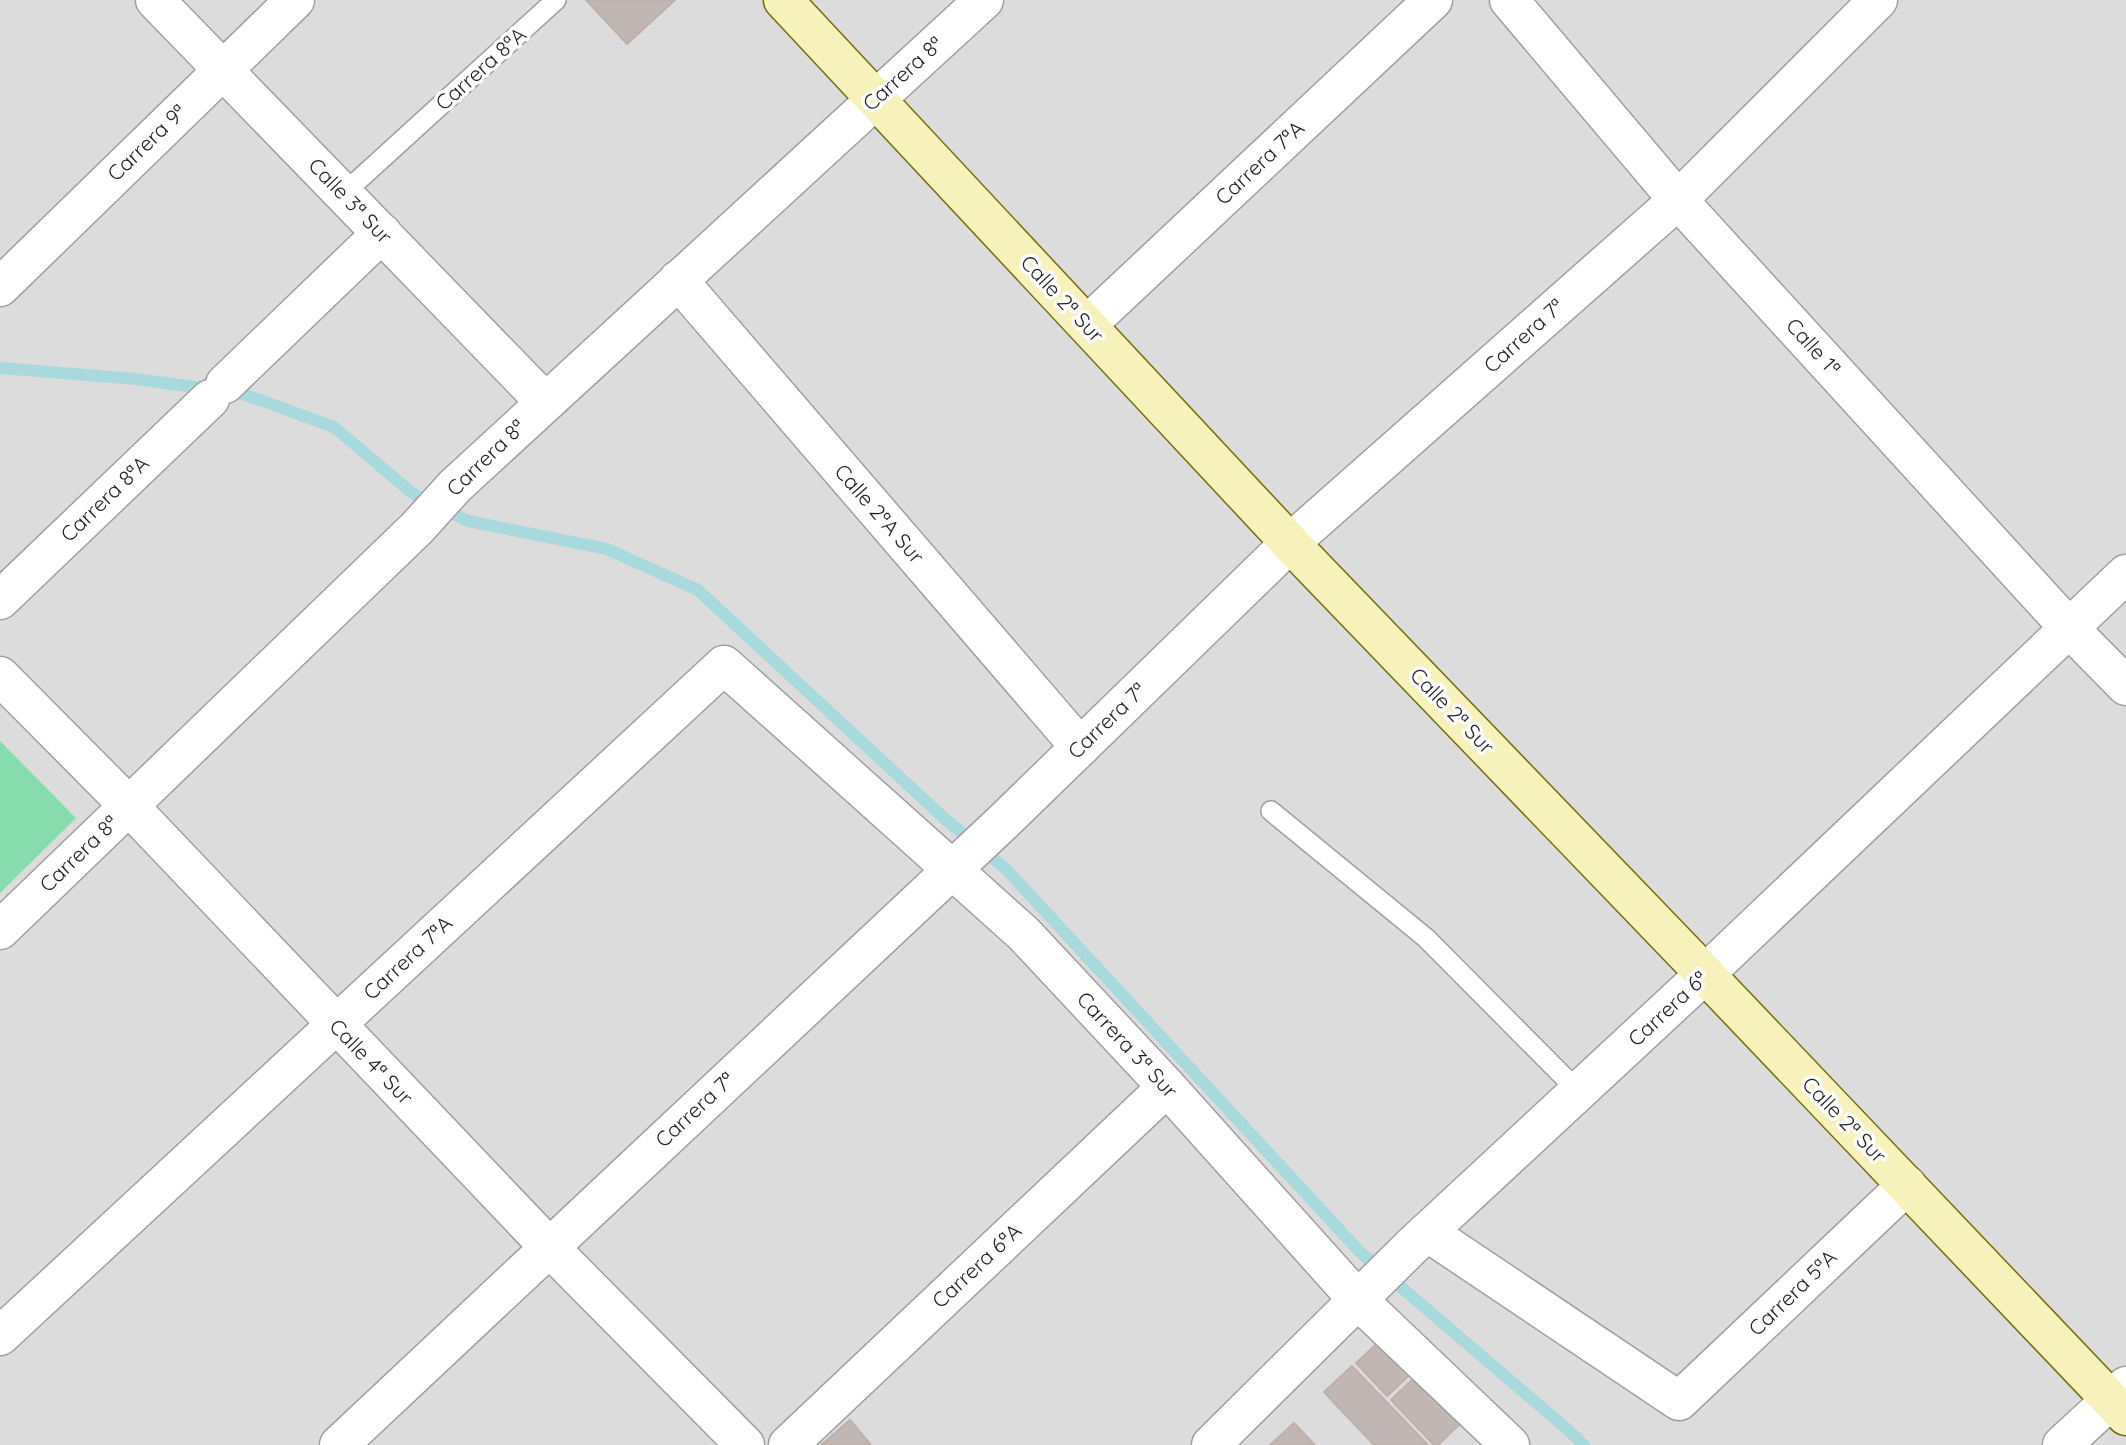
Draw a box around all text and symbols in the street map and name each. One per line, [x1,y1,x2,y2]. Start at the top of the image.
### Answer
street label: Carrera 8ªA [430,21,531,116]
street label: Carrera 8ª [857,30,948,116]
street label: Carrera 9ª [102,98,191,186]
street label: Carrera 7ªA [1209,115,1309,210]
street label: Calle 3ª Sur [303,152,398,249]
street label: Calle 2ª Sur [1016,249,1110,347]
street label: Carrera 7ª [1478,293,1569,378]
street label: Calle 1ª [1781,312,1846,381]
street label: Carrera 8ª [441,414,530,501]
street label: Carrera 8ªA [55,450,154,547]
street label: Calle 2ªA Sur [829,458,930,569]
street label: Calle 2ª Sur [1405,662,1500,759]
street label: Carrera 7ª [1062,677,1151,764]
street label: Carrera 8ª [34,810,123,897]
street label: Carrera 7ªA [357,910,457,1005]
street label: Carrera 6ª [1622,965,1712,1052]
street label: Carrera 3ª Sur [1072,986,1184,1103]
street label: Calle 4ª Sur [324,1013,419,1110]
street label: Carrera 7ª [649,1066,739,1152]
street label: Calle 2ª Sur [1797,1071,1892,1168]
street label: Carrera 6ªA [926,1217,1026,1313]
street label: Carrera 5ªA [1743,1244,1842,1341]

